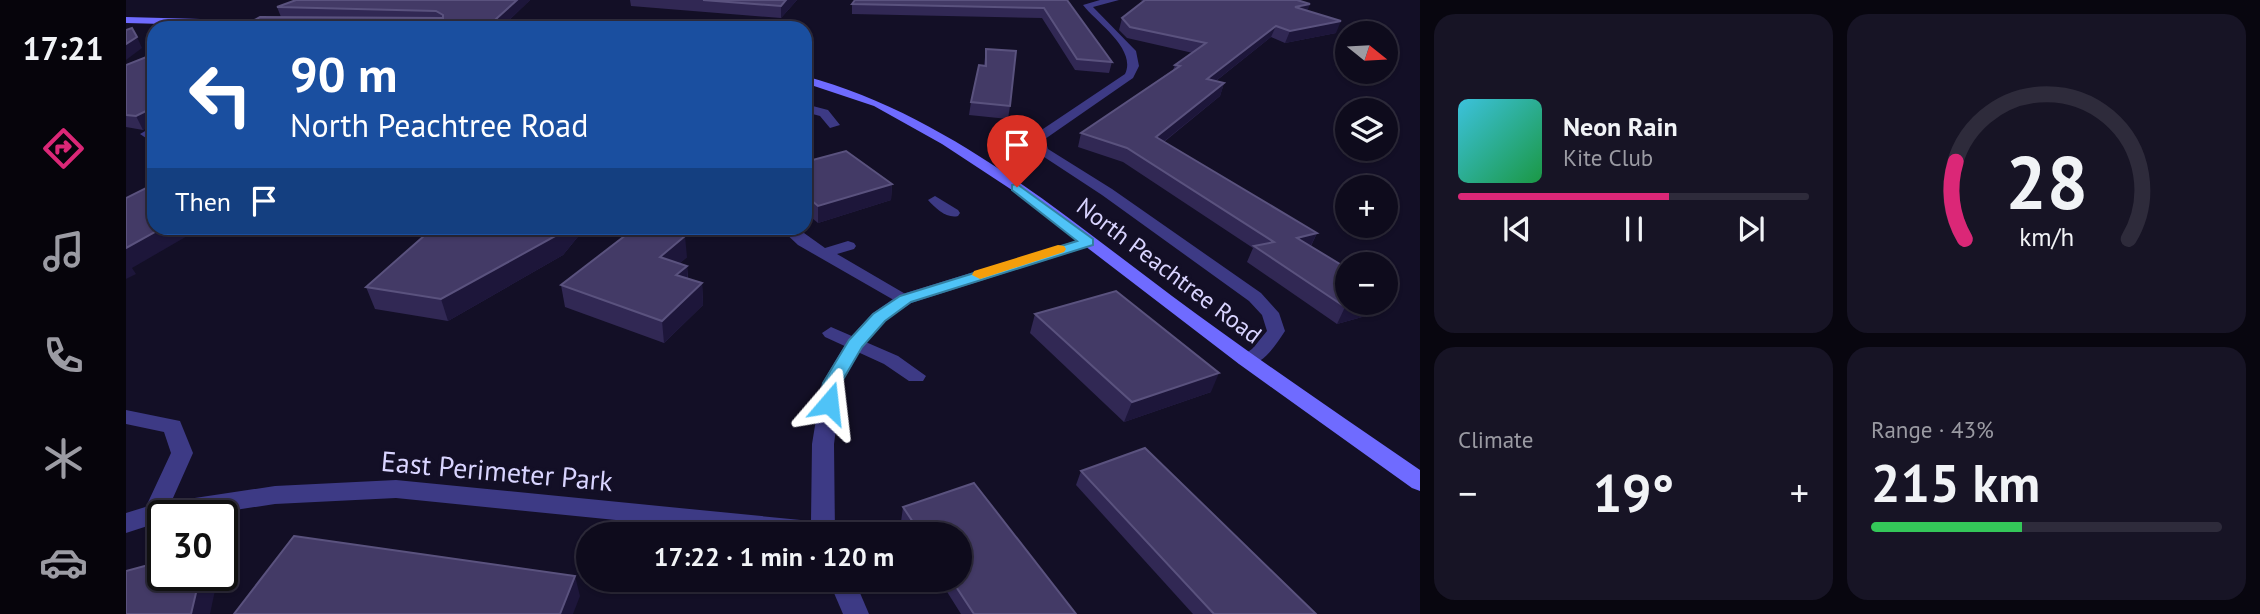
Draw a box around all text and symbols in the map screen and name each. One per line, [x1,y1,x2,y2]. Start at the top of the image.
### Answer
north arrow [1335,21,1398,84]
map controls [1335,21,1398,315]
text: 17:21 [22,27,104,69]
text: 90 m [290,42,397,106]
icon: left [175,49,266,140]
button: layers [1335,98,1398,161]
text: North Peachtree Road [290,104,588,146]
text: Neon Rain [1563,110,1678,143]
pin [987,115,1047,187]
icon: directions [39,124,88,173]
icon: arrive [998,126,1036,164]
text: 28 [2005,136,2088,230]
text: Kite Club [1563,143,1653,172]
button: + [1335,175,1398,238]
icon: arrive [245,182,283,220]
text: Then [175,185,231,218]
street label: North Peachtree Road [1071,191,1268,350]
icon: previous [1498,210,1536,248]
icon: pause [1615,210,1653,248]
icon: next [1732,210,1770,248]
text: km/h [2019,221,2074,253]
icon: music [39,227,88,276]
button: − [1335,252,1398,315]
icon: phone [39,331,88,380]
position arrow [792,366,866,440]
text: Range · 43% [1871,415,1994,444]
text: Climate [1458,425,1533,454]
icon: climate [39,434,88,483]
street label: East Perimeter Park [380,442,615,499]
text: 215 km [1871,449,2040,516]
text: 19° [1593,459,1674,526]
text: − [1458,468,1477,517]
text: + [1790,468,1809,517]
speed limit sign: 30 [147,500,238,591]
icon: car [39,538,88,587]
text: 17:22 · 1 min · 120 m [654,540,894,573]

